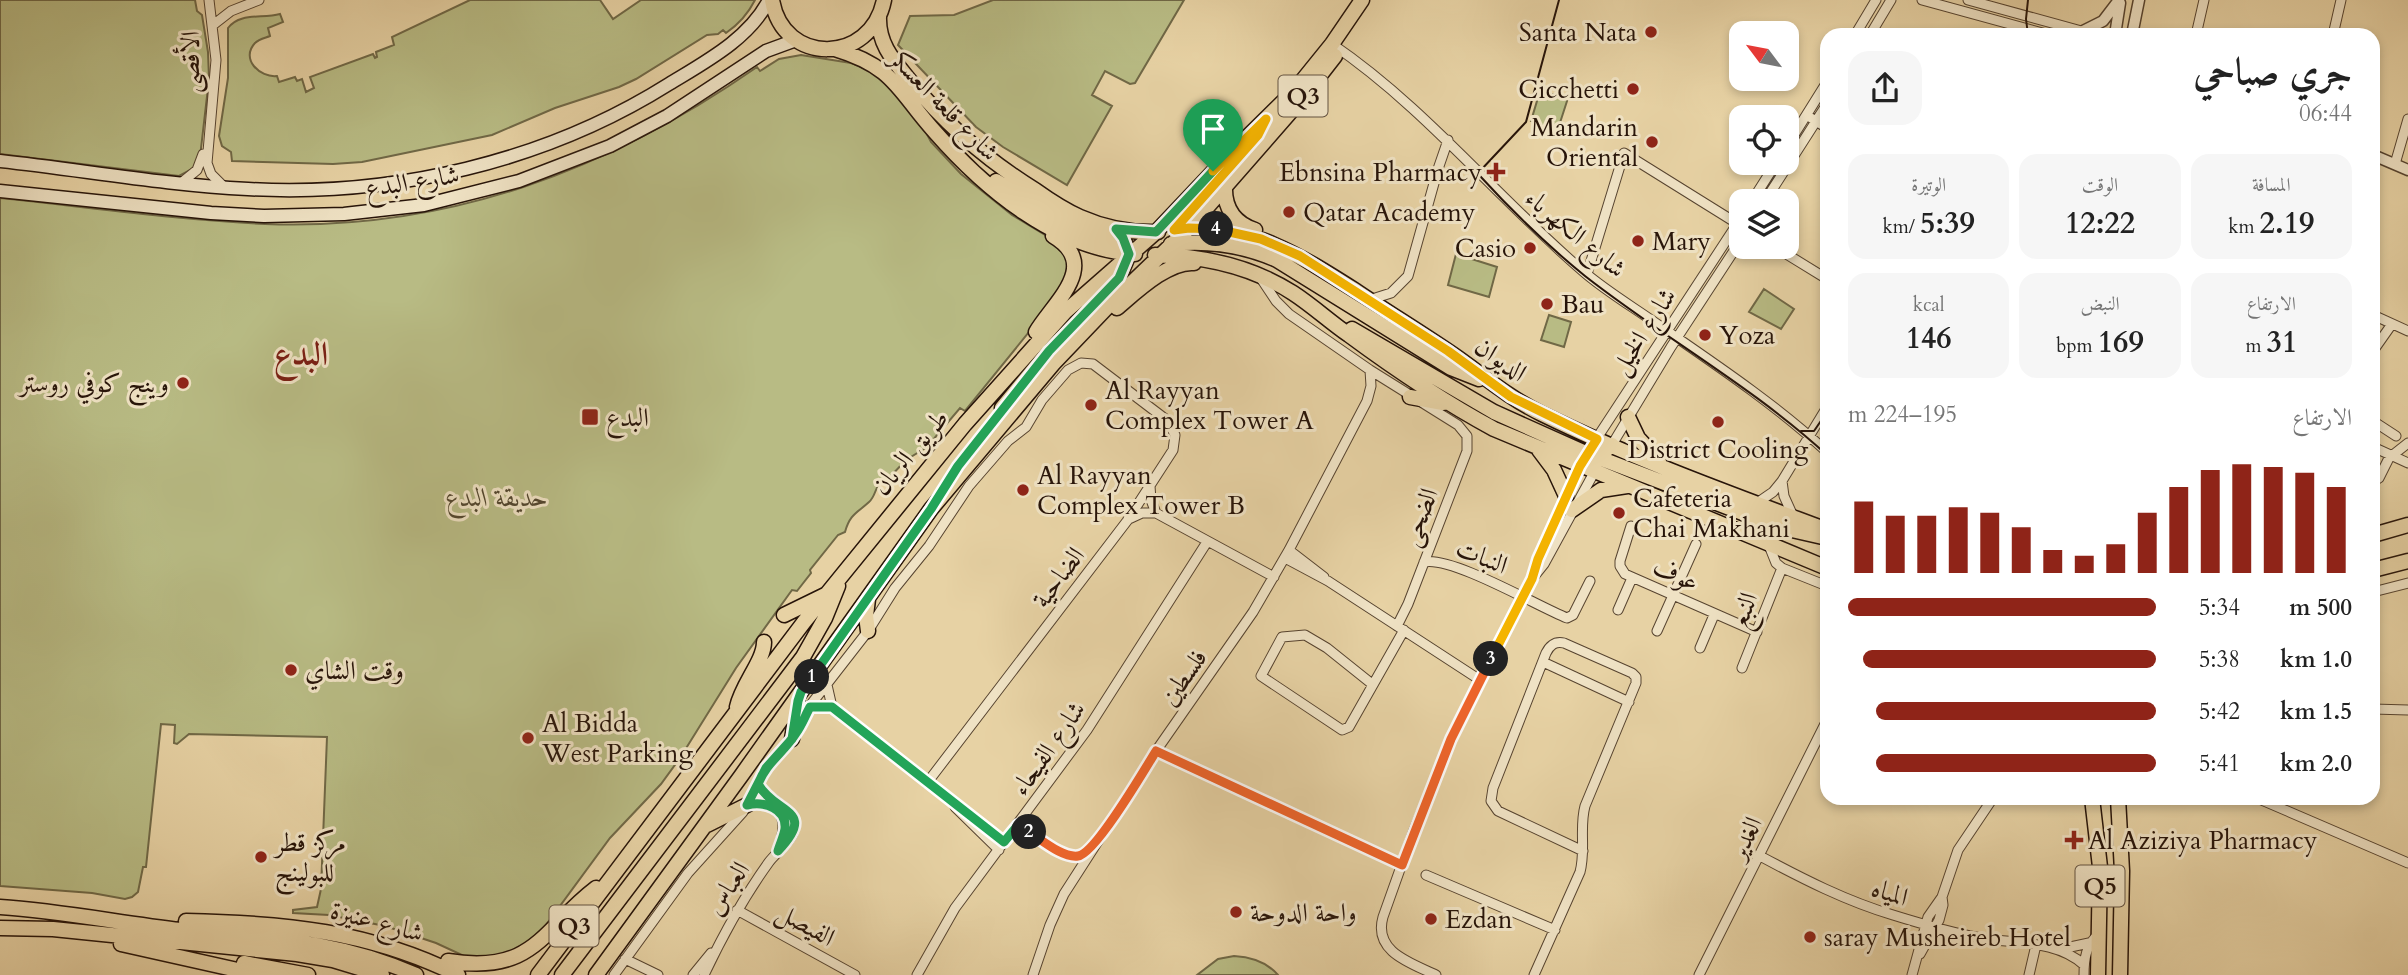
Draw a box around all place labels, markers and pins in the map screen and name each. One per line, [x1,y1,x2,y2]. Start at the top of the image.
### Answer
place label: Santa Nata [1519,15,1637,50]
marker: Santa Nata [1643,24,1659,40]
place label: Cicchetti [1518,72,1619,107]
marker: Cicchetti [1625,81,1641,97]
pin [1183,99,1243,171]
place label: Mandarin Oriental [1531,110,1638,175]
marker: Mandarin Oriental [1644,134,1660,150]
place label: Ebnsina Pharmacy [1279,155,1482,190]
marker: Ebnsina Pharmacy [1488,164,1504,180]
place label: Qatar Academy [1303,195,1476,230]
marker: Qatar Academy [1281,204,1297,220]
pin: 4 [1198,212,1234,246]
place label: Mary [1652,224,1711,259]
place label: Casio [1455,231,1516,266]
marker: Mary [1630,233,1646,249]
marker: Casio [1522,240,1538,256]
place label: Bau [1561,287,1604,322]
marker: Bau [1539,296,1555,312]
place label: Yoza [1719,318,1775,353]
marker: Yoza [1697,327,1713,343]
place label: وينج كوفي روستر [16,366,169,407]
place label: Al Rayyan Complex Tower A [1105,373,1314,438]
marker: وينج كوفي روستر [175,375,191,391]
marker: Al Rayyan Complex Tower A [1083,397,1099,413]
place label: البدع [606,400,649,439]
marker: البدع [580,407,600,427]
marker: District Cooling [1710,414,1726,430]
place label: District Cooling [1628,432,1809,467]
place label: Al Rayyan Complex Tower B [1037,458,1245,523]
place label: Cafeteria Chai Makhani [1633,481,1790,546]
marker: Al Rayyan Complex Tower B [1015,482,1031,498]
marker: Cafeteria Chai Makhani [1611,505,1627,521]
pin: 3 [1474,642,1508,676]
place label: وقت الشاي [305,653,404,691]
pin: 1 [794,660,830,694]
marker: وقت الشاي [283,662,299,678]
place label: Al Bidda West Parking [541,706,694,771]
marker: Al Bidda West Parking [520,730,536,746]
pin: 2 [1012,814,1046,850]
place label: Al Aziziya Pharmacy [2088,823,2318,858]
place label: مركز قطر للبولينج [272,825,346,896]
marker: Al Aziziya Pharmacy [2066,832,2082,848]
marker: مركز قطر للبولينج [253,849,269,865]
place label: واحة الدوحة [1250,895,1357,930]
place label: Ezdan [1445,902,1513,937]
marker: واحة الدوحة [1228,904,1244,920]
marker: Ezdan [1423,911,1439,927]
place label: saray Musheireb Hotel [1824,920,2071,955]
marker: saray Musheireb Hotel [1802,929,1818,945]

